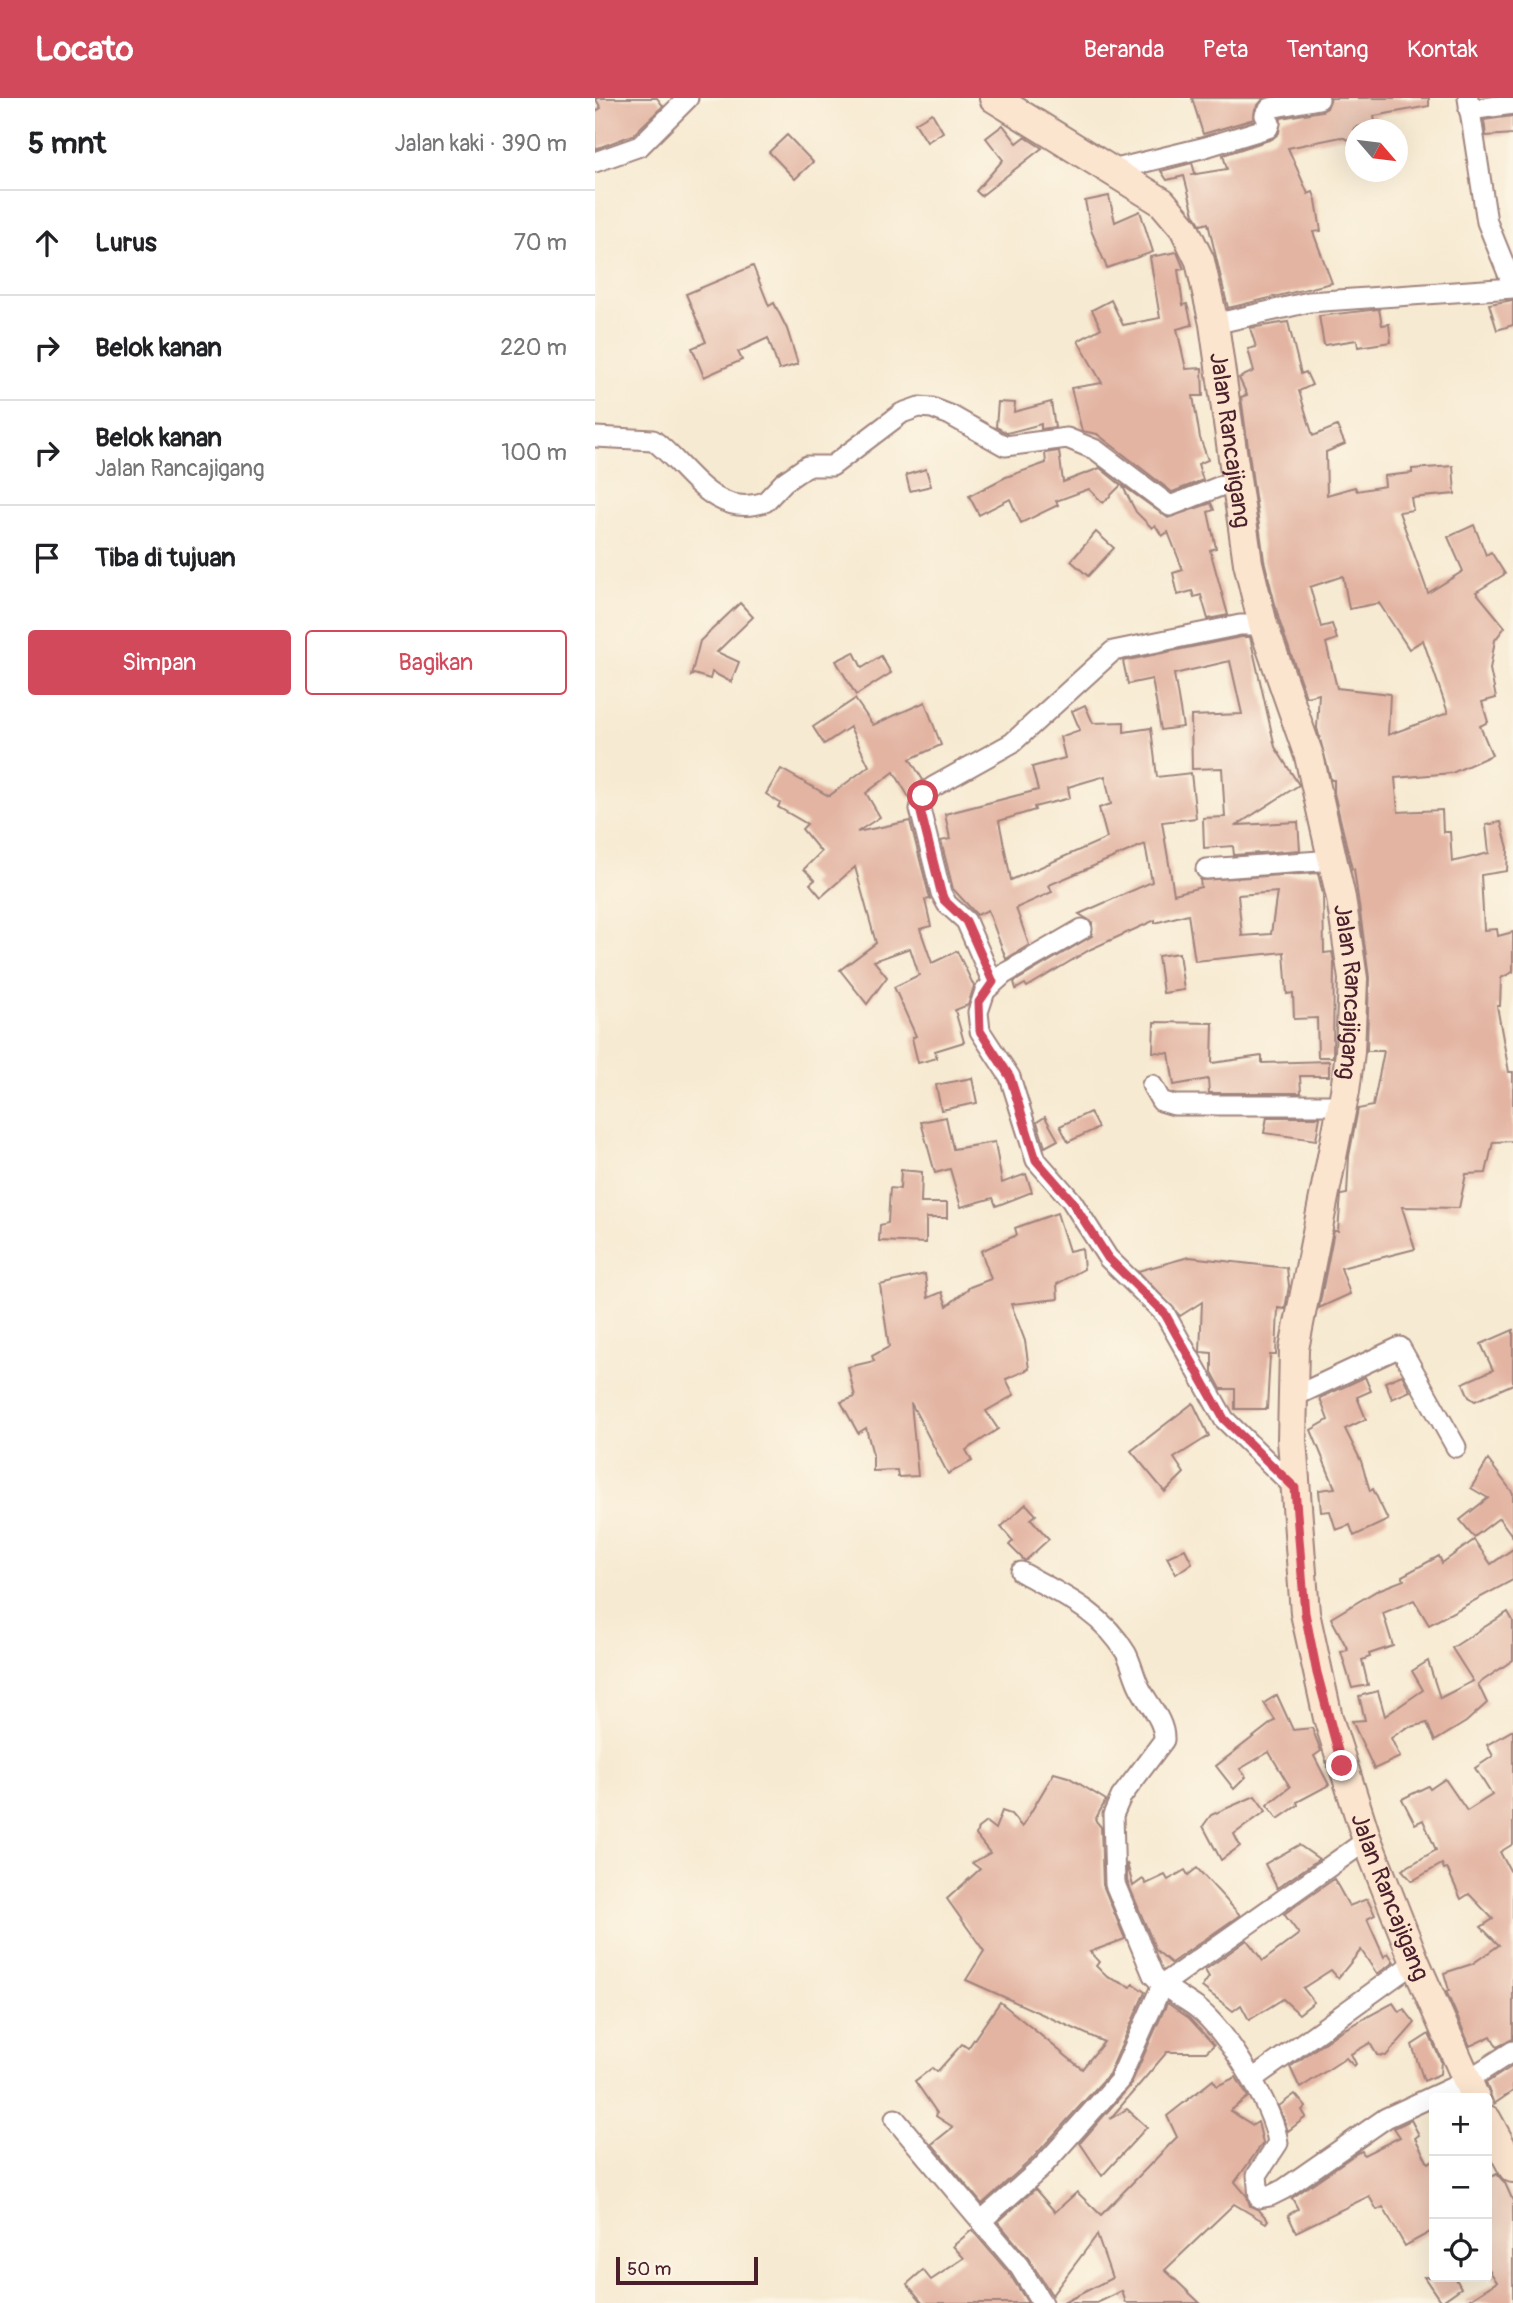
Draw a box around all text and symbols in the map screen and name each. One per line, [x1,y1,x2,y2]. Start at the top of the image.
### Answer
text: Locato [35,29,133,70]
text: Beranda [1083,35,1164,64]
text: Peta [1202,35,1248,64]
text: Tentang [1286,35,1369,64]
text: Kontak [1407,35,1478,64]
north arrow [1345,119,1408,182]
text: 5 mnt [28,125,106,162]
text: Jalan kaki · 390 m [395,129,567,158]
icon: ahead [28,224,66,262]
text: Lurus [95,227,157,259]
text: 70 m [514,228,567,257]
icon: right [28,329,66,367]
text: Belok kanan [95,332,222,364]
text: 220 m [500,333,567,362]
street label: Jalan Rancajigang [1204,350,1257,530]
text: Belok kanan [95,422,222,454]
icon: right [28,434,66,472]
text: 100 m [501,438,567,467]
text: Jalan Rancajigang [95,454,264,483]
icon: arrive [28,539,66,577]
text: Tiba di tujuan [95,542,236,574]
button: Simpan [28,630,291,695]
button: Bagikan [305,630,567,695]
route start [907,780,938,811]
street label: Jalan Rancajigang [1328,902,1368,1082]
route end [1326,1750,1357,1781]
street label: Jalan Rancajigang [1345,1810,1436,1985]
map controls [1429,2093,1492,2282]
button: + [1429,2093,1492,2156]
button: − [1429,2156,1492,2219]
button: locate [1429,2219,1492,2282]
scale bar [616,2254,758,2286]
text: 50 m [627,2257,671,2281]

